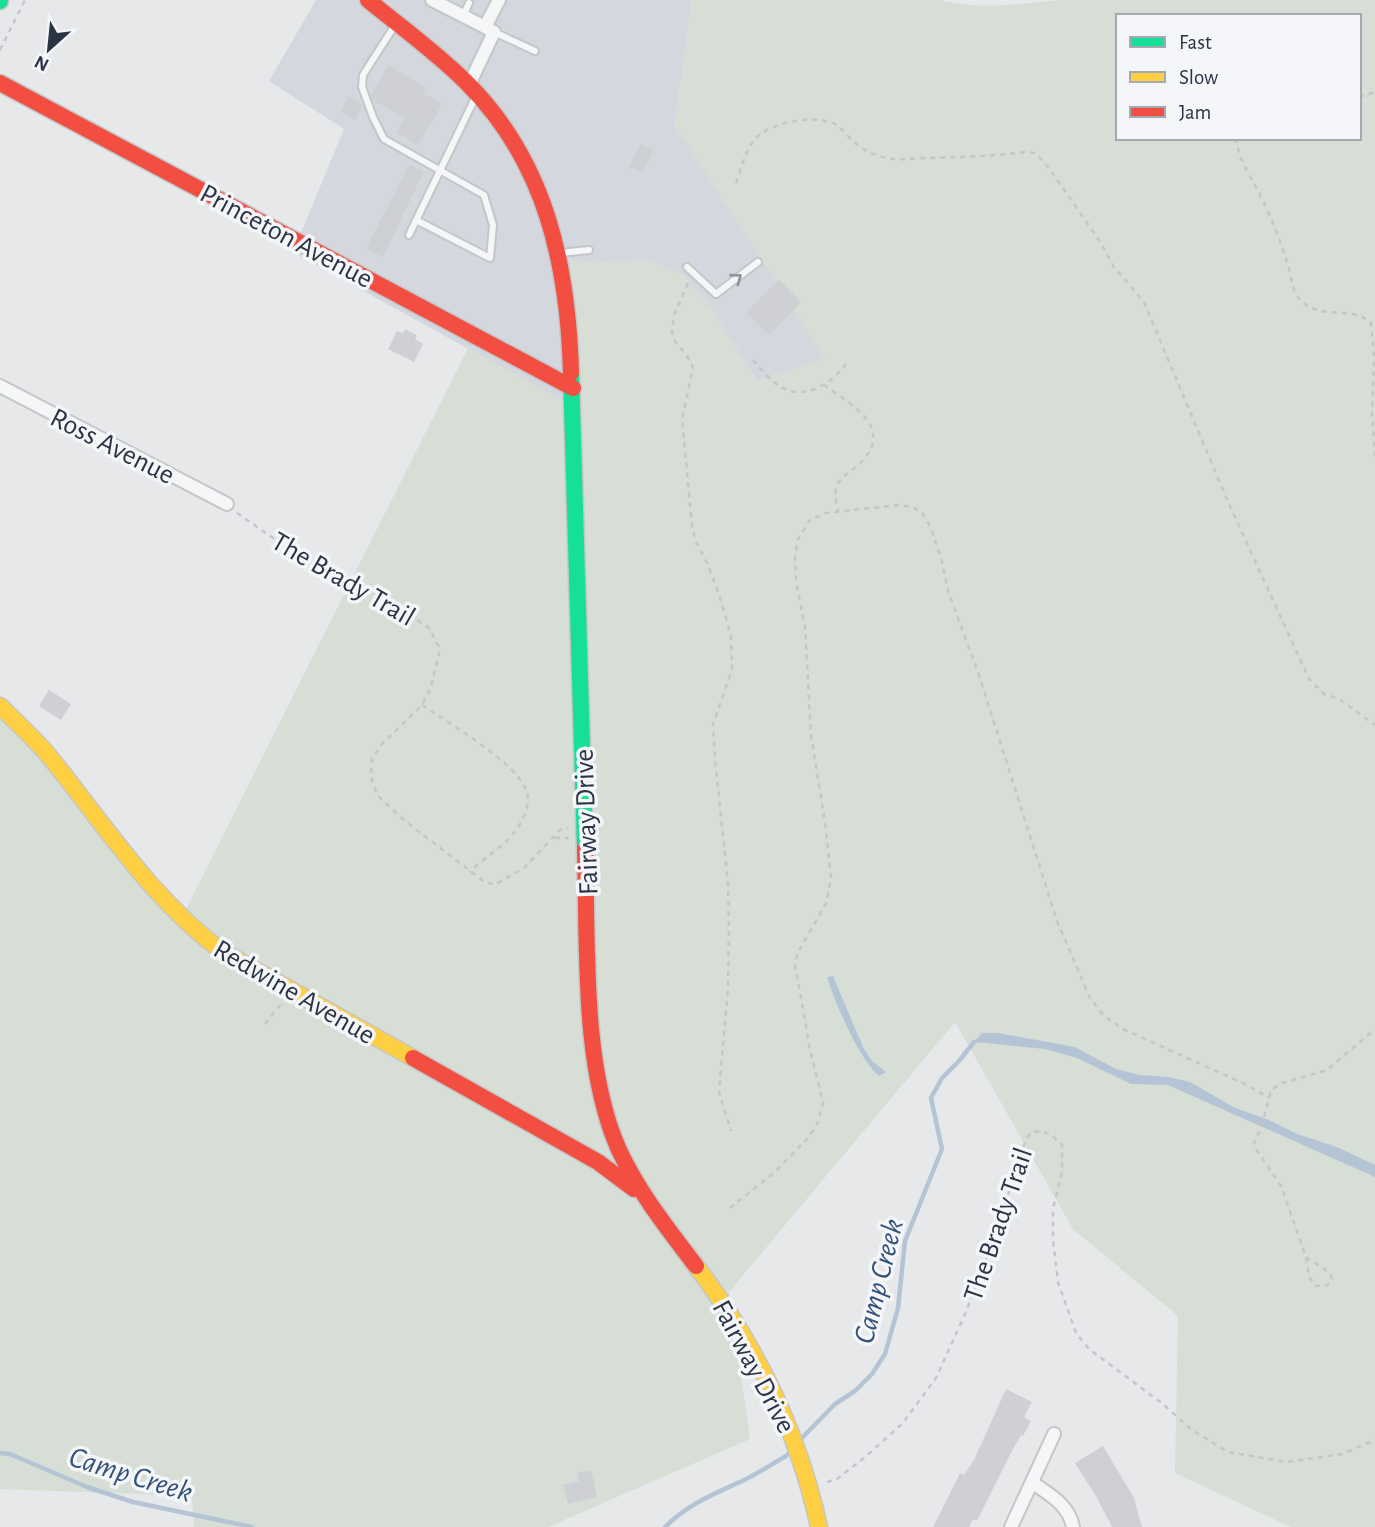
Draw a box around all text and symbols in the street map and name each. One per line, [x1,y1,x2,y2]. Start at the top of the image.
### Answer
north arrow [14,14,84,84]
legend [1116,14,1361,140]
text: Fast [1179,32,1212,53]
text: N [32,51,52,74]
text: Slow [1179,67,1218,88]
text: Jam [1179,102,1211,123]
street label: Princeton Avenue [195,180,377,294]
one-way arrow [729,273,742,286]
street label: Ross Avenue [45,404,179,490]
street label: The Brady Trail [267,528,419,632]
street label: Fairway Drive [570,748,604,895]
street label: Redwine Avenue [209,935,379,1050]
street label: The Brady Trail [960,1144,1038,1305]
water label: Camp Creek [849,1216,909,1347]
street label: Fairway Drive [707,1296,800,1438]
water label: Camp Creek [65,1442,196,1508]

